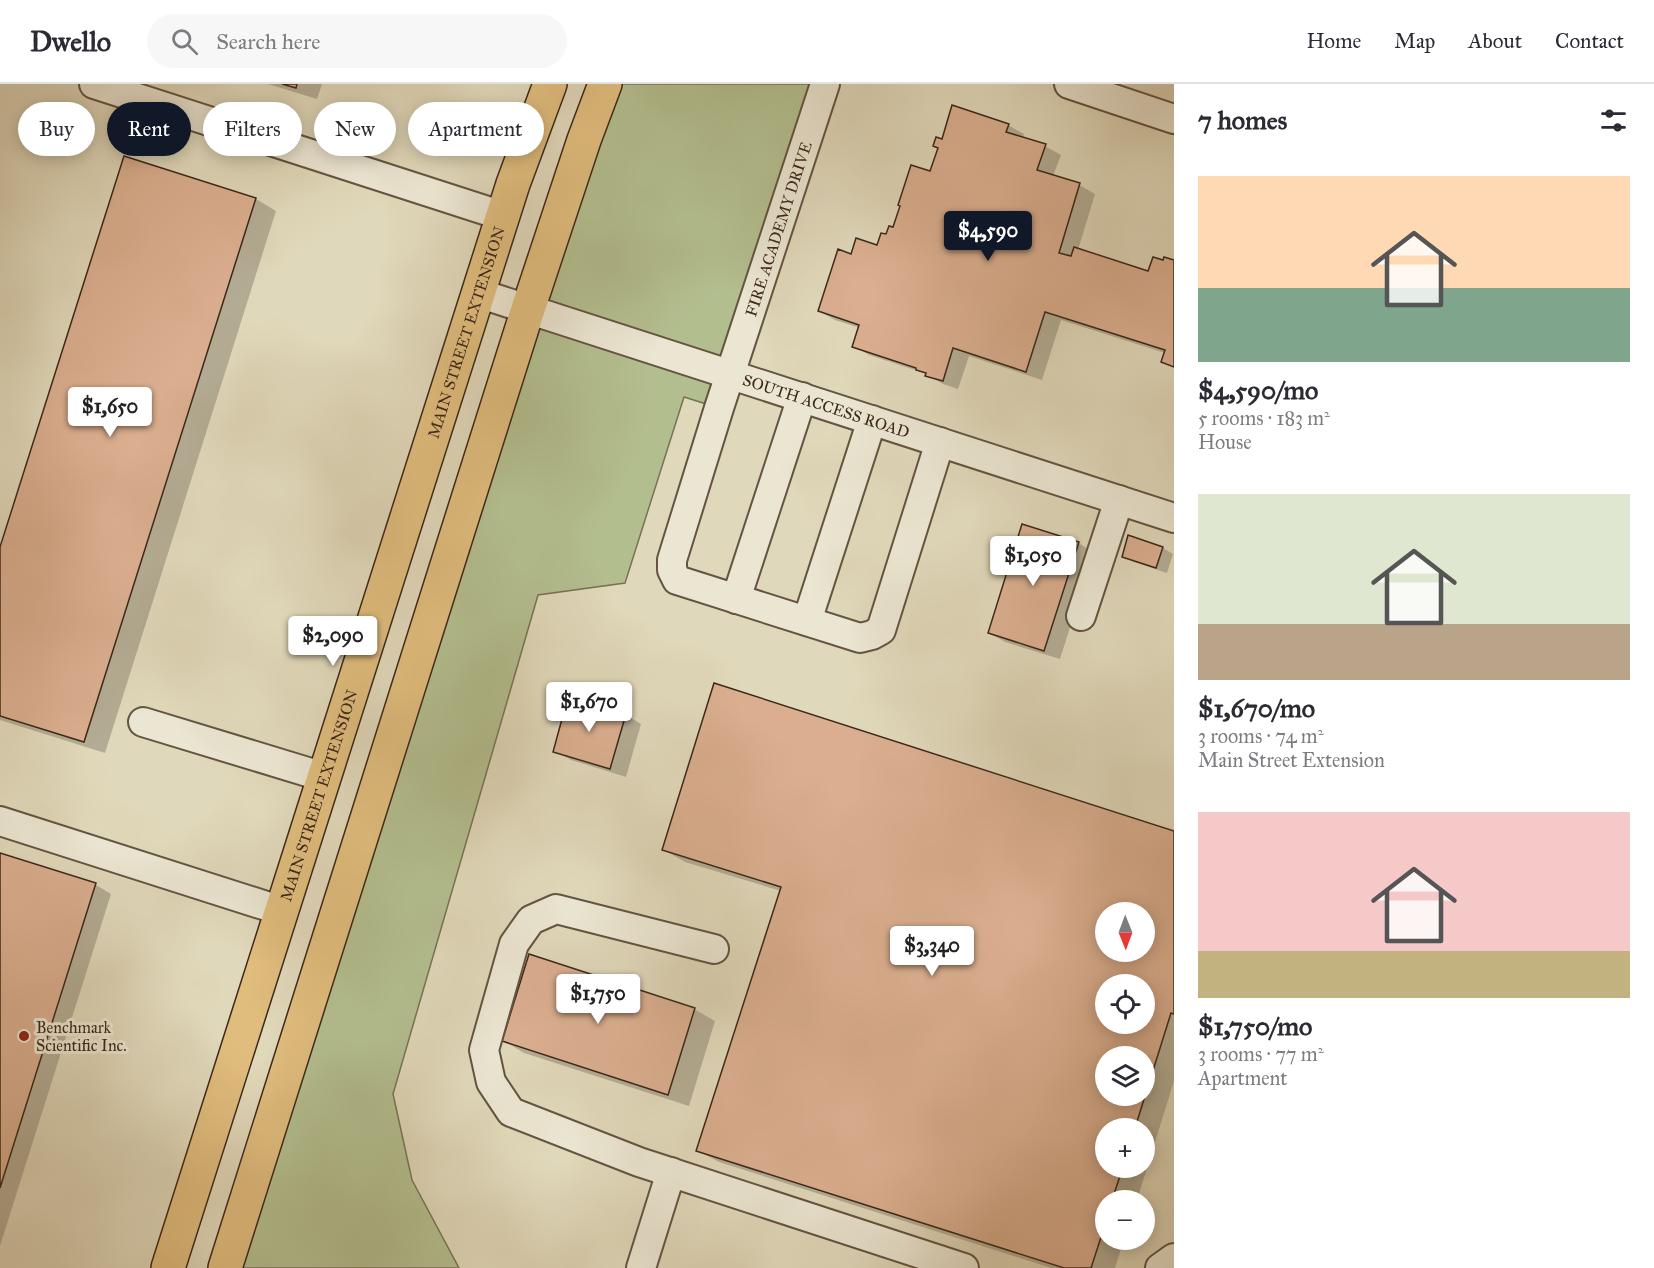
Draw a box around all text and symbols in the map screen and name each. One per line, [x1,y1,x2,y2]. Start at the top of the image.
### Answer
search box [147,14,567,68]
text: Dwello [30,24,111,59]
icon: search [168,25,201,58]
text: Search here [216,28,320,55]
text: Home [1306,28,1361,54]
text: Map [1394,28,1435,54]
text: About [1468,28,1522,54]
text: Contact [1555,28,1624,54]
chip: Buy [18,102,95,156]
chip: Rent [107,102,191,156]
chip: Filters [203,102,302,156]
chip: New [314,102,396,156]
chip: Apartment [408,102,544,156]
text: 7 homes [1198,104,1287,136]
icon: filters [1597,104,1630,137]
street label: FIRE ACADEMY DRIVE [741,139,816,319]
pin: $4,590 [939,211,1037,262]
icon: home [1360,215,1468,323]
text: $4,590 [958,218,1018,242]
street label: MAIN STREET EXTENSION [424,224,509,441]
street label: SOUTH ACCESS ROAD [740,370,912,442]
text: $4,590/mo [1198,374,1318,406]
pin: $1,650 [61,387,159,438]
text: $1,650 [82,394,138,418]
text: 5 rooms · 183 m² [1198,406,1330,430]
text: House [1198,430,1252,454]
icon: home [1360,533,1468,641]
pin: $1,050 [984,536,1082,587]
text: $1,050 [1004,543,1062,567]
pin: $2,090 [284,616,382,667]
text: $2,090 [302,623,364,647]
pin: $1,670 [540,682,638,733]
street label: MAIN STREET EXTENSION [276,687,362,904]
text: $1,670 [560,689,618,713]
text: $1,670/mo [1198,692,1315,724]
text: 3 rooms · 74 m² [1198,724,1323,748]
text: Main Street Extension [1198,748,1385,772]
icon: home [1360,851,1468,959]
north arrow [1095,902,1155,962]
map controls [1095,902,1155,1250]
pin: $3,340 [883,926,981,977]
text: $3,340 [904,933,960,957]
pin: $1,750 [549,974,647,1025]
button: locate [1095,974,1155,1034]
text: $1,750 [570,981,626,1005]
text: $1,750/mo [1198,1010,1312,1042]
place label: Benchmark Scientific Inc. [36,1018,127,1055]
marker: Benchmark Scientific Inc. [17,1029,31,1043]
text: 3 rooms · 77 m² [1198,1042,1323,1066]
button: layers [1095,1046,1155,1106]
text: Apartment [1198,1066,1287,1090]
button: + [1095,1118,1155,1178]
button: − [1095,1190,1155,1250]

